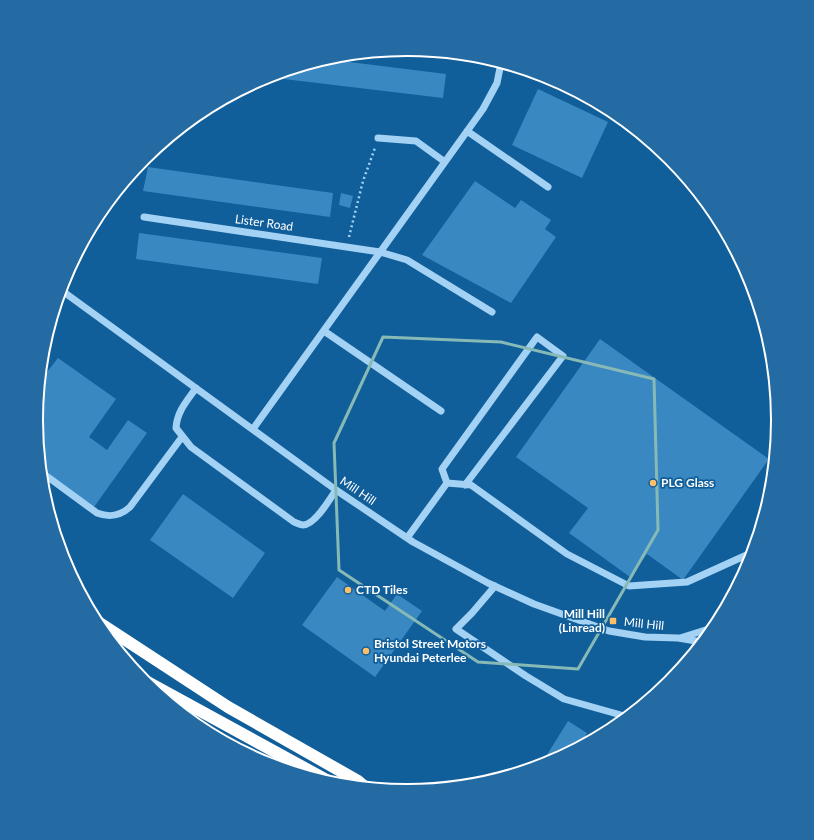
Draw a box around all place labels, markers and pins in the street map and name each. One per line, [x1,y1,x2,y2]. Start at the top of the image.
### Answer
place label: PLG Glass [661,475,714,490]
marker: PLG Glass [648,478,658,488]
place label: CTD Tiles [356,582,408,597]
marker: CTD Tiles [343,585,353,595]
place label: Mill Hill (Linread) [559,606,605,635]
marker: Mill Hill (Linread) [608,616,618,626]
place label: Bristol Street Motors Hyundai Peterlee [374,636,486,665]
marker: Bristol Street Motors Hyundai Peterlee [361,646,371,656]

